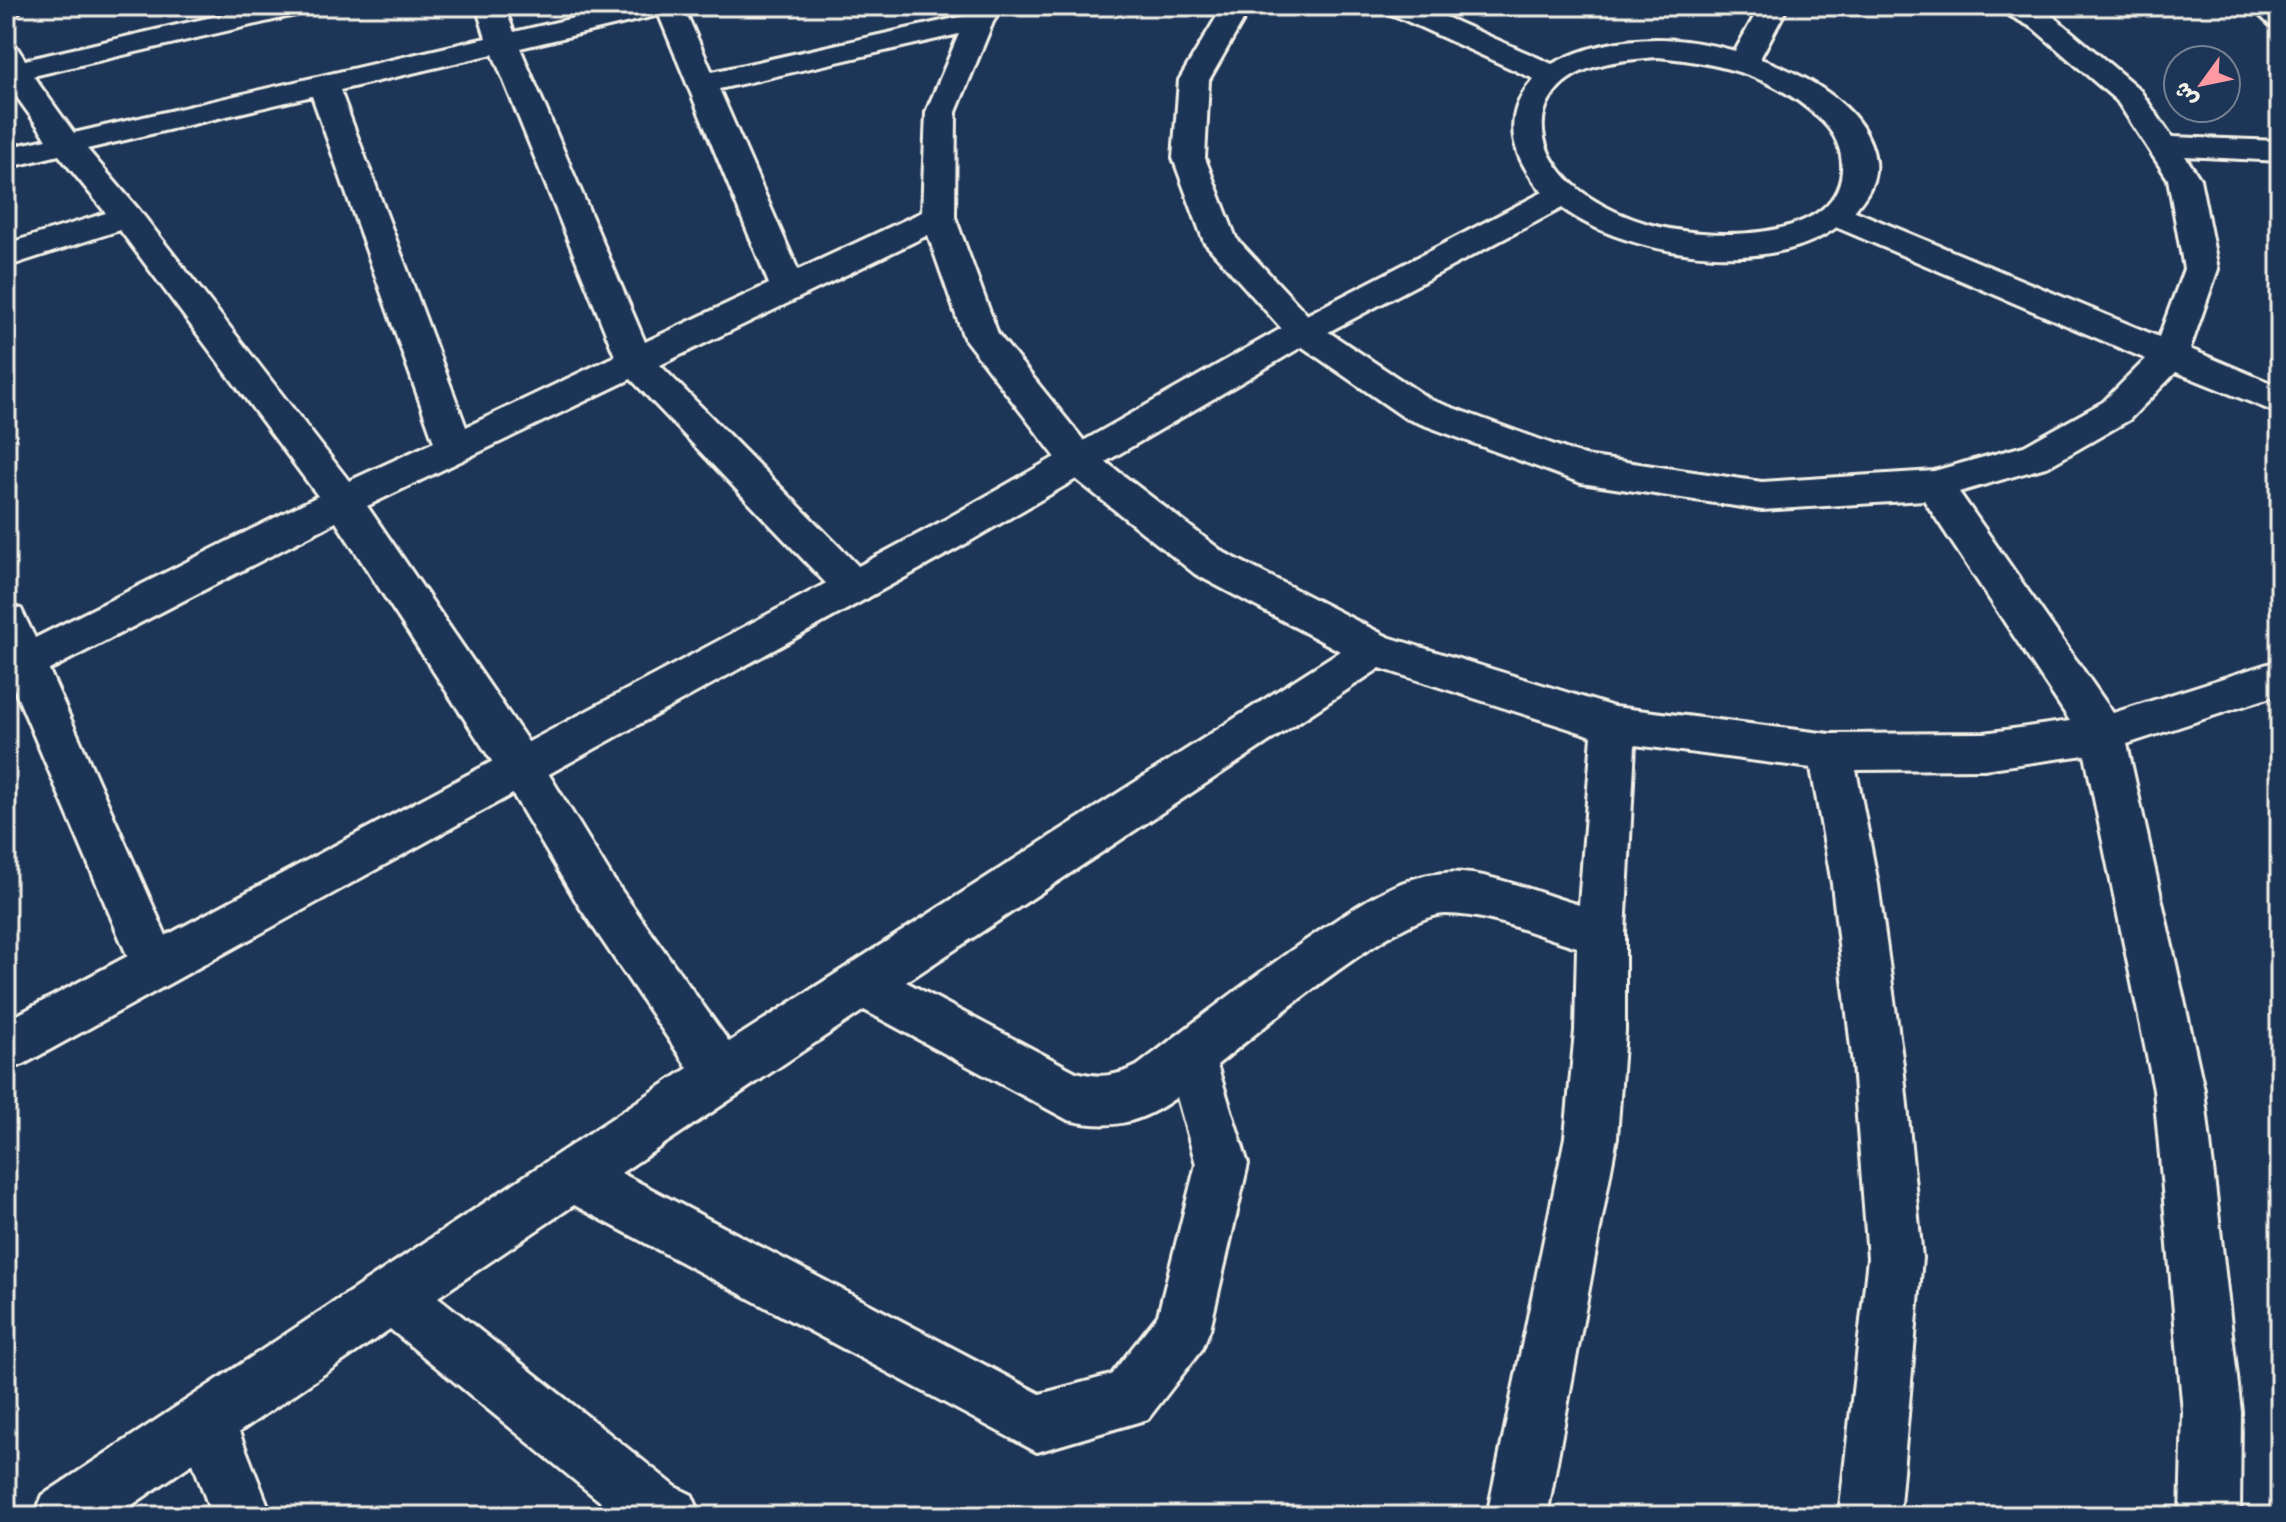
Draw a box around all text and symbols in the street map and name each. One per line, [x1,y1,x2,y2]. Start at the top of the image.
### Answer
north arrow [2162,44,2242,124]
text: ش [2168,77,2204,112]

